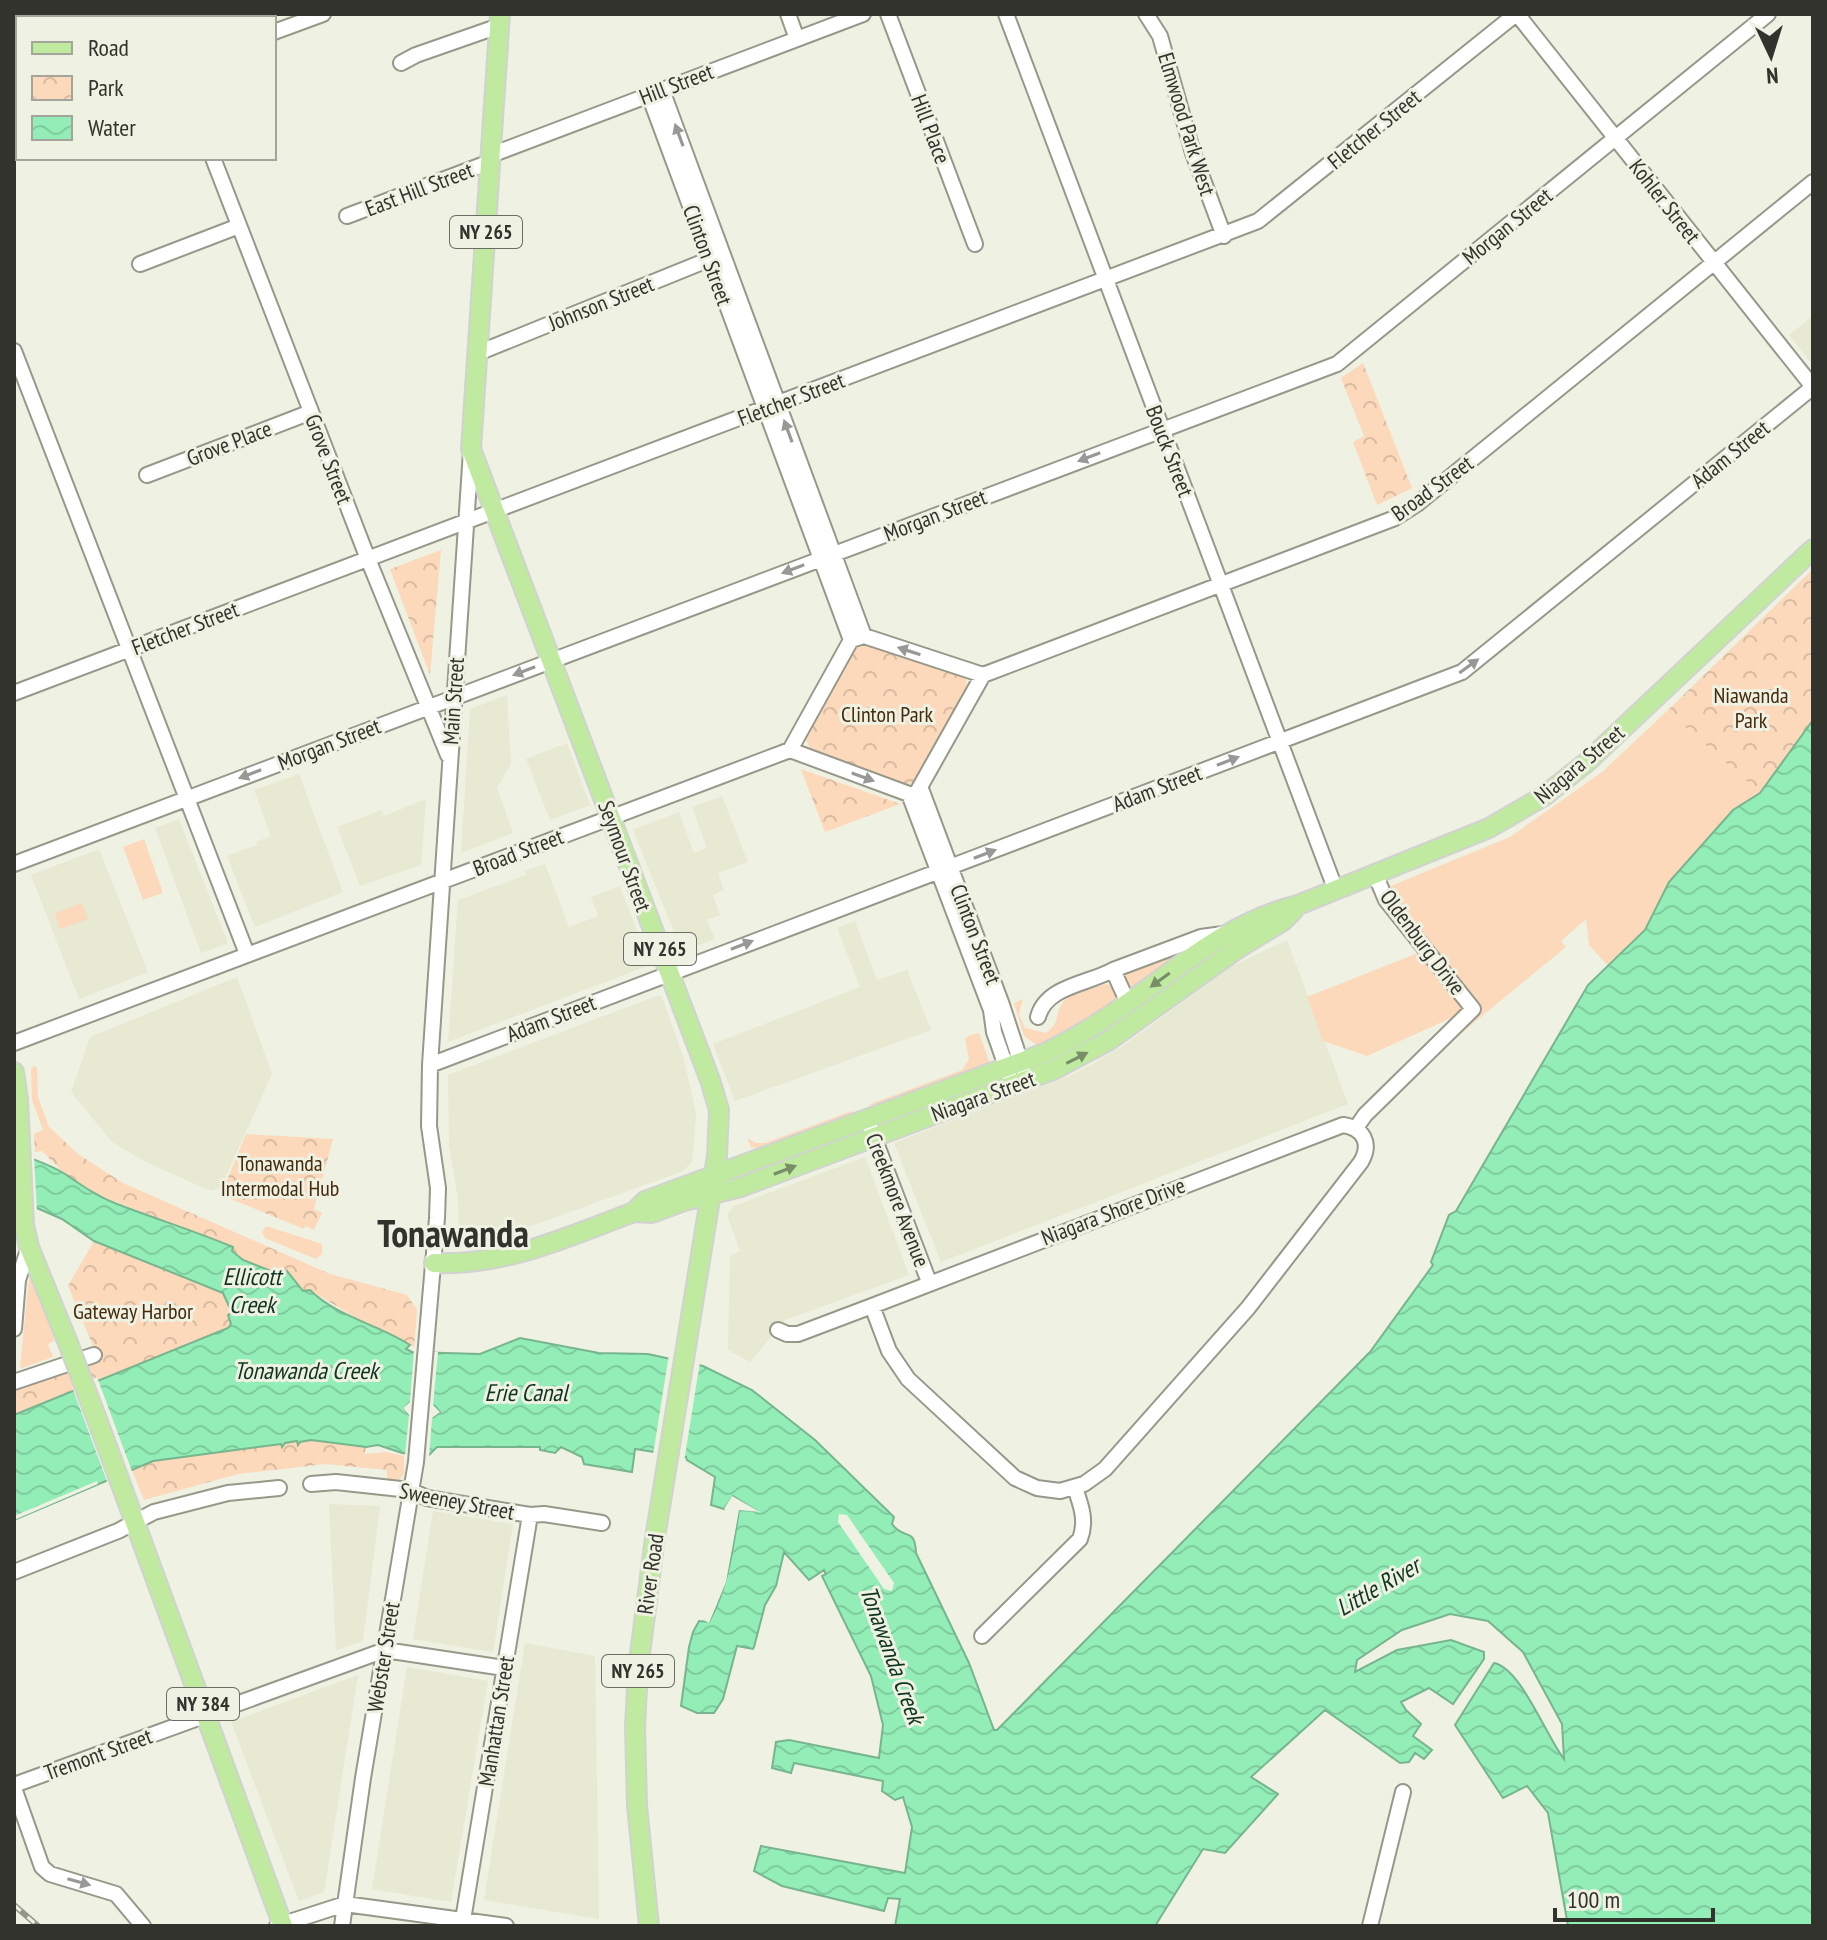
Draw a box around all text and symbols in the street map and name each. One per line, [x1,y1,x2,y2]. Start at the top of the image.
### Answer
legend [16,16,276,160]
north arrow [1731,16,1811,96]
text: Road [88,32,129,63]
street label: Elmwood Park West [1152,49,1222,199]
street label: Hill Street [635,57,717,111]
text: N [1765,62,1779,90]
text: Park [88,72,124,103]
street label: Fletcher Street [1322,83,1426,175]
street label: Hill Place [905,90,957,168]
text: Water [88,112,136,143]
one-way arrow [672,123,685,147]
street label: Kohler Street [1623,153,1707,249]
street label: East Hill Street [361,156,477,222]
street label: Morgan Street [1456,181,1558,271]
street label: Clinton Street [677,201,739,309]
road number: NY 265 [450,216,522,248]
street label: Johnson Street [543,269,658,337]
street label: Fletcher Street [734,366,848,432]
street label: Bouck Street [1140,401,1200,501]
street label: Grove Street [299,410,359,508]
street label: Grove Place [183,414,275,472]
street label: Adam Street [1685,414,1775,494]
one-way arrow [782,419,794,443]
street label: Broad Street [1386,449,1478,527]
one-way arrow [1077,451,1101,464]
street label: Morgan Street [880,483,990,547]
one-way arrow [781,563,805,576]
street label: Fletcher Street [128,595,242,661]
one-way arrow [897,644,921,656]
street label: Main Street [436,656,470,746]
one-way arrow [1458,658,1480,674]
one-way arrow [512,665,536,677]
park label: Niawanda Park [1713,681,1789,734]
park label: Clinton Park [841,700,933,728]
street label: Morgan Street [274,712,384,776]
street label: Niagara Street [1528,718,1630,810]
one-way arrow [1216,754,1240,767]
street label: Adam Street [1108,758,1206,818]
one-way arrow [237,768,261,781]
one-way arrow [851,771,875,784]
street label: Seymour Street [592,797,658,915]
street label: Broad Street [469,822,567,882]
one-way arrow [973,847,997,860]
street label: Clinton Street [944,880,1008,988]
street label: Oldenburg Drive [1374,884,1472,1000]
road number: NY 265 [624,933,696,965]
one-way arrow [730,938,754,951]
one-way arrow [1150,971,1171,987]
street label: Adam Street [502,988,600,1048]
one-way arrow [1066,1051,1089,1065]
street label: Niagara Street [927,1064,1039,1128]
street label: Creekmore Avenue [860,1129,936,1271]
park label: Tonawanda Intermodal Hub [221,1149,339,1202]
one-way arrow [773,1163,797,1176]
street label: Niagara Shore Drive [1037,1171,1189,1251]
district label: Tonawanda [377,1208,529,1257]
water label: Ellicott Creek [223,1261,284,1320]
park label: Gateway Harbor [73,1297,193,1325]
water label: Tonawanda Creek [234,1355,381,1386]
water label: Erie Canal [484,1377,570,1408]
street label: Sweeney Street [397,1476,517,1526]
street label: River Road [630,1532,670,1616]
water label: Little River [1330,1549,1428,1623]
water label: Tonawanda Creek [853,1582,933,1730]
street label: Webster Street [360,1600,406,1714]
street label: Manhattan Street [472,1654,520,1788]
road number: NY 265 [602,1655,674,1687]
road number: NY 384 [167,1688,239,1720]
street label: Tremont Street [40,1722,156,1786]
scale bar [1555,1872,1713,1922]
one-way arrow [67,1876,91,1889]
text: 100 m [1567,1884,1620,1915]

